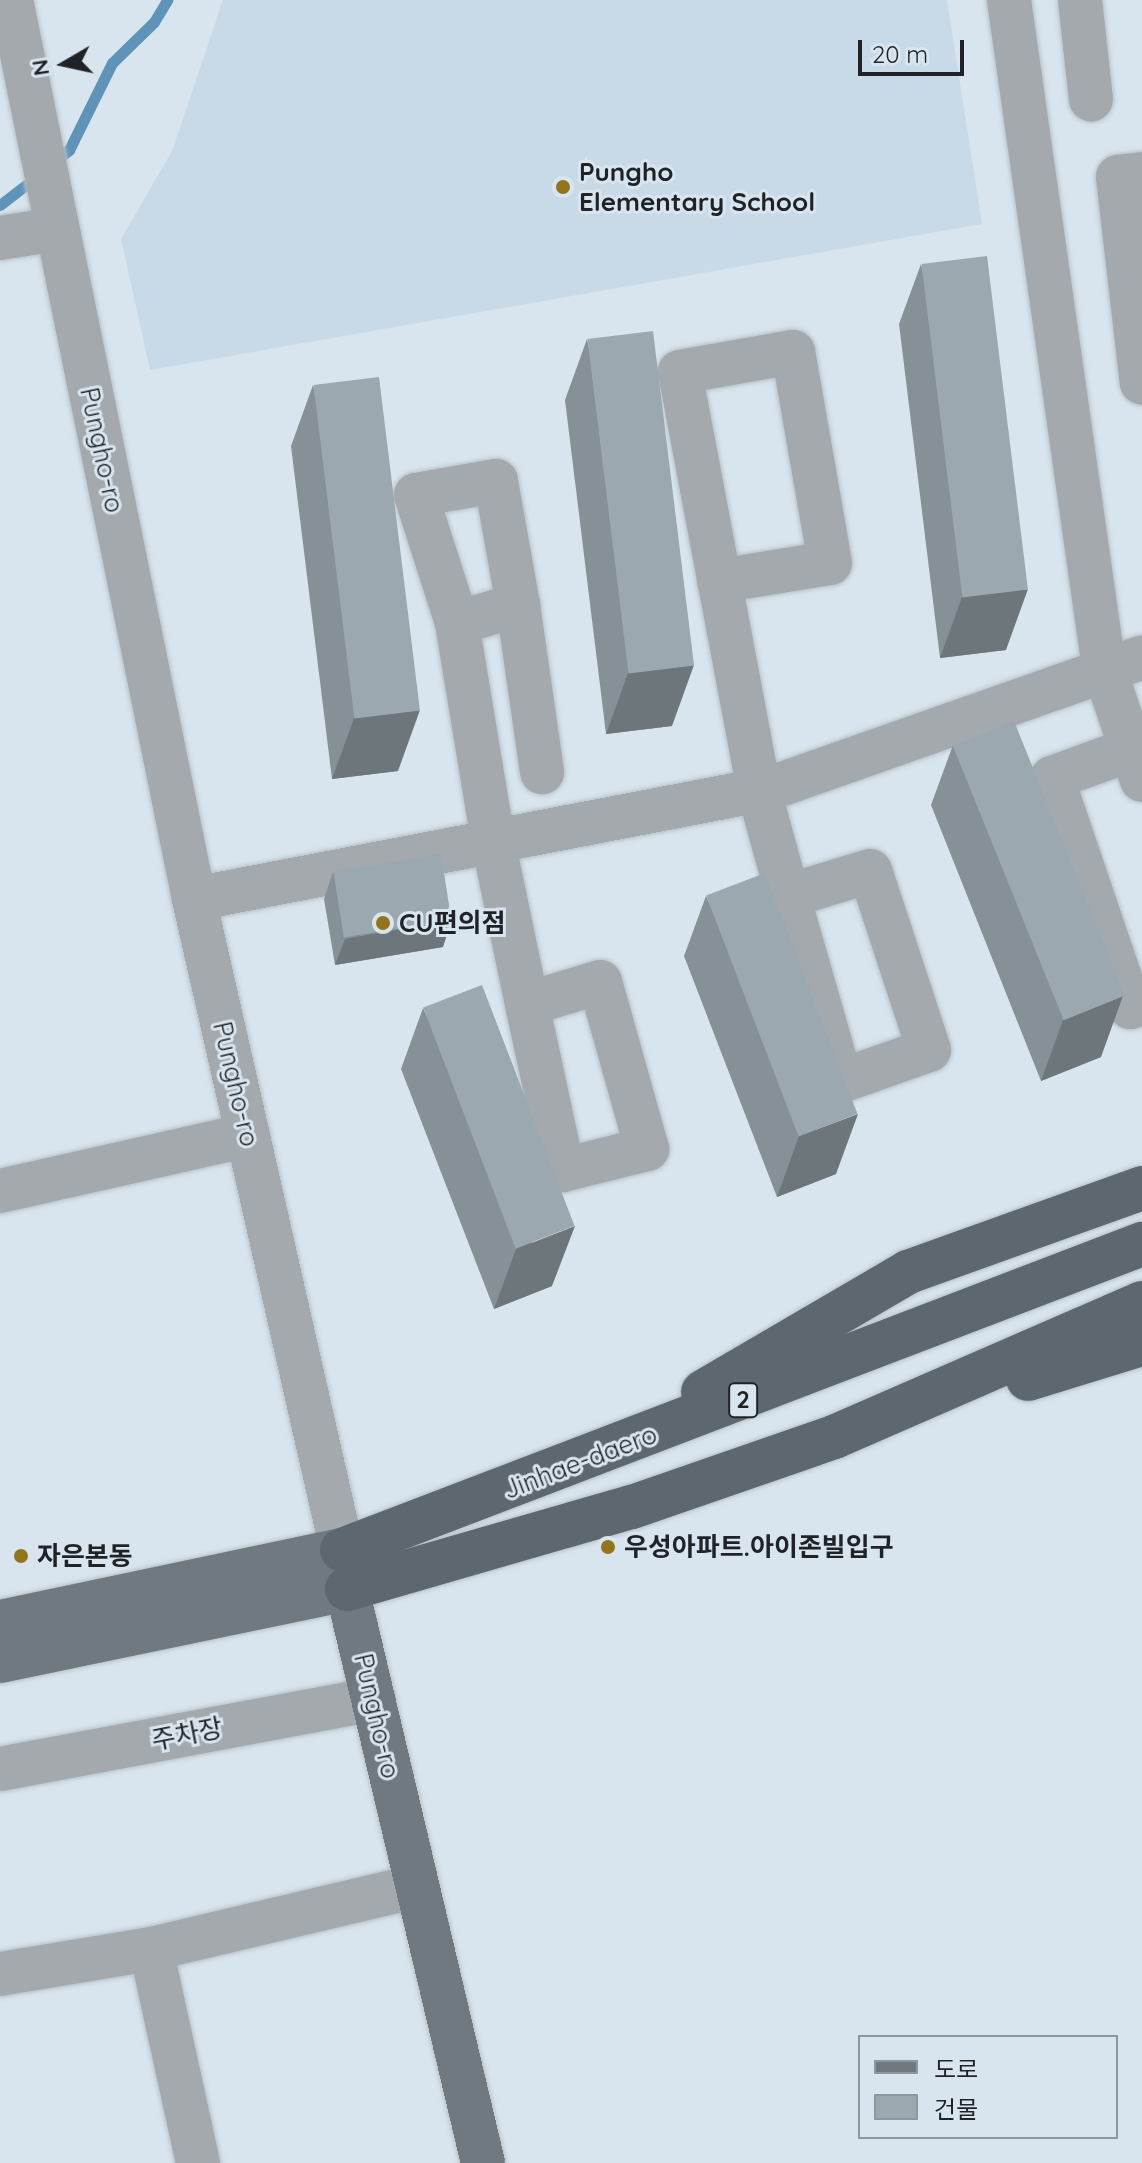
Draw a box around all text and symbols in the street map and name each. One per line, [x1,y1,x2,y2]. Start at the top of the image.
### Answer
north arrow [24,24,104,104]
scale bar [862,24,968,74]
text: 20 m [872,39,928,69]
text: N [25,58,55,78]
place label: Pungho Elementary School [579,156,815,218]
marker: Pungho Elementary School [554,178,572,196]
street label: Pungho-ro [74,385,130,515]
place label: CU편의점 [399,907,505,939]
marker: CU편의점 [374,914,392,932]
street label: Pungho-ro [206,1019,266,1149]
road number: 2 [727,1380,759,1420]
street label: Jinhae-daero [499,1418,661,1506]
place label: 우성아파트.아이존빌입구 [624,1531,894,1563]
marker: 우성아파트.아이존빌입구 [599,1538,617,1556]
place label: 자은본동 [37,1540,133,1572]
marker: 자은본동 [12,1547,30,1565]
street label: Pungho-ro [347,1651,407,1781]
street label: 주차장 [149,1712,225,1756]
legend [858,2035,1118,2139]
text: 도로 [934,2054,978,2084]
text: 건물 [934,2094,978,2124]

